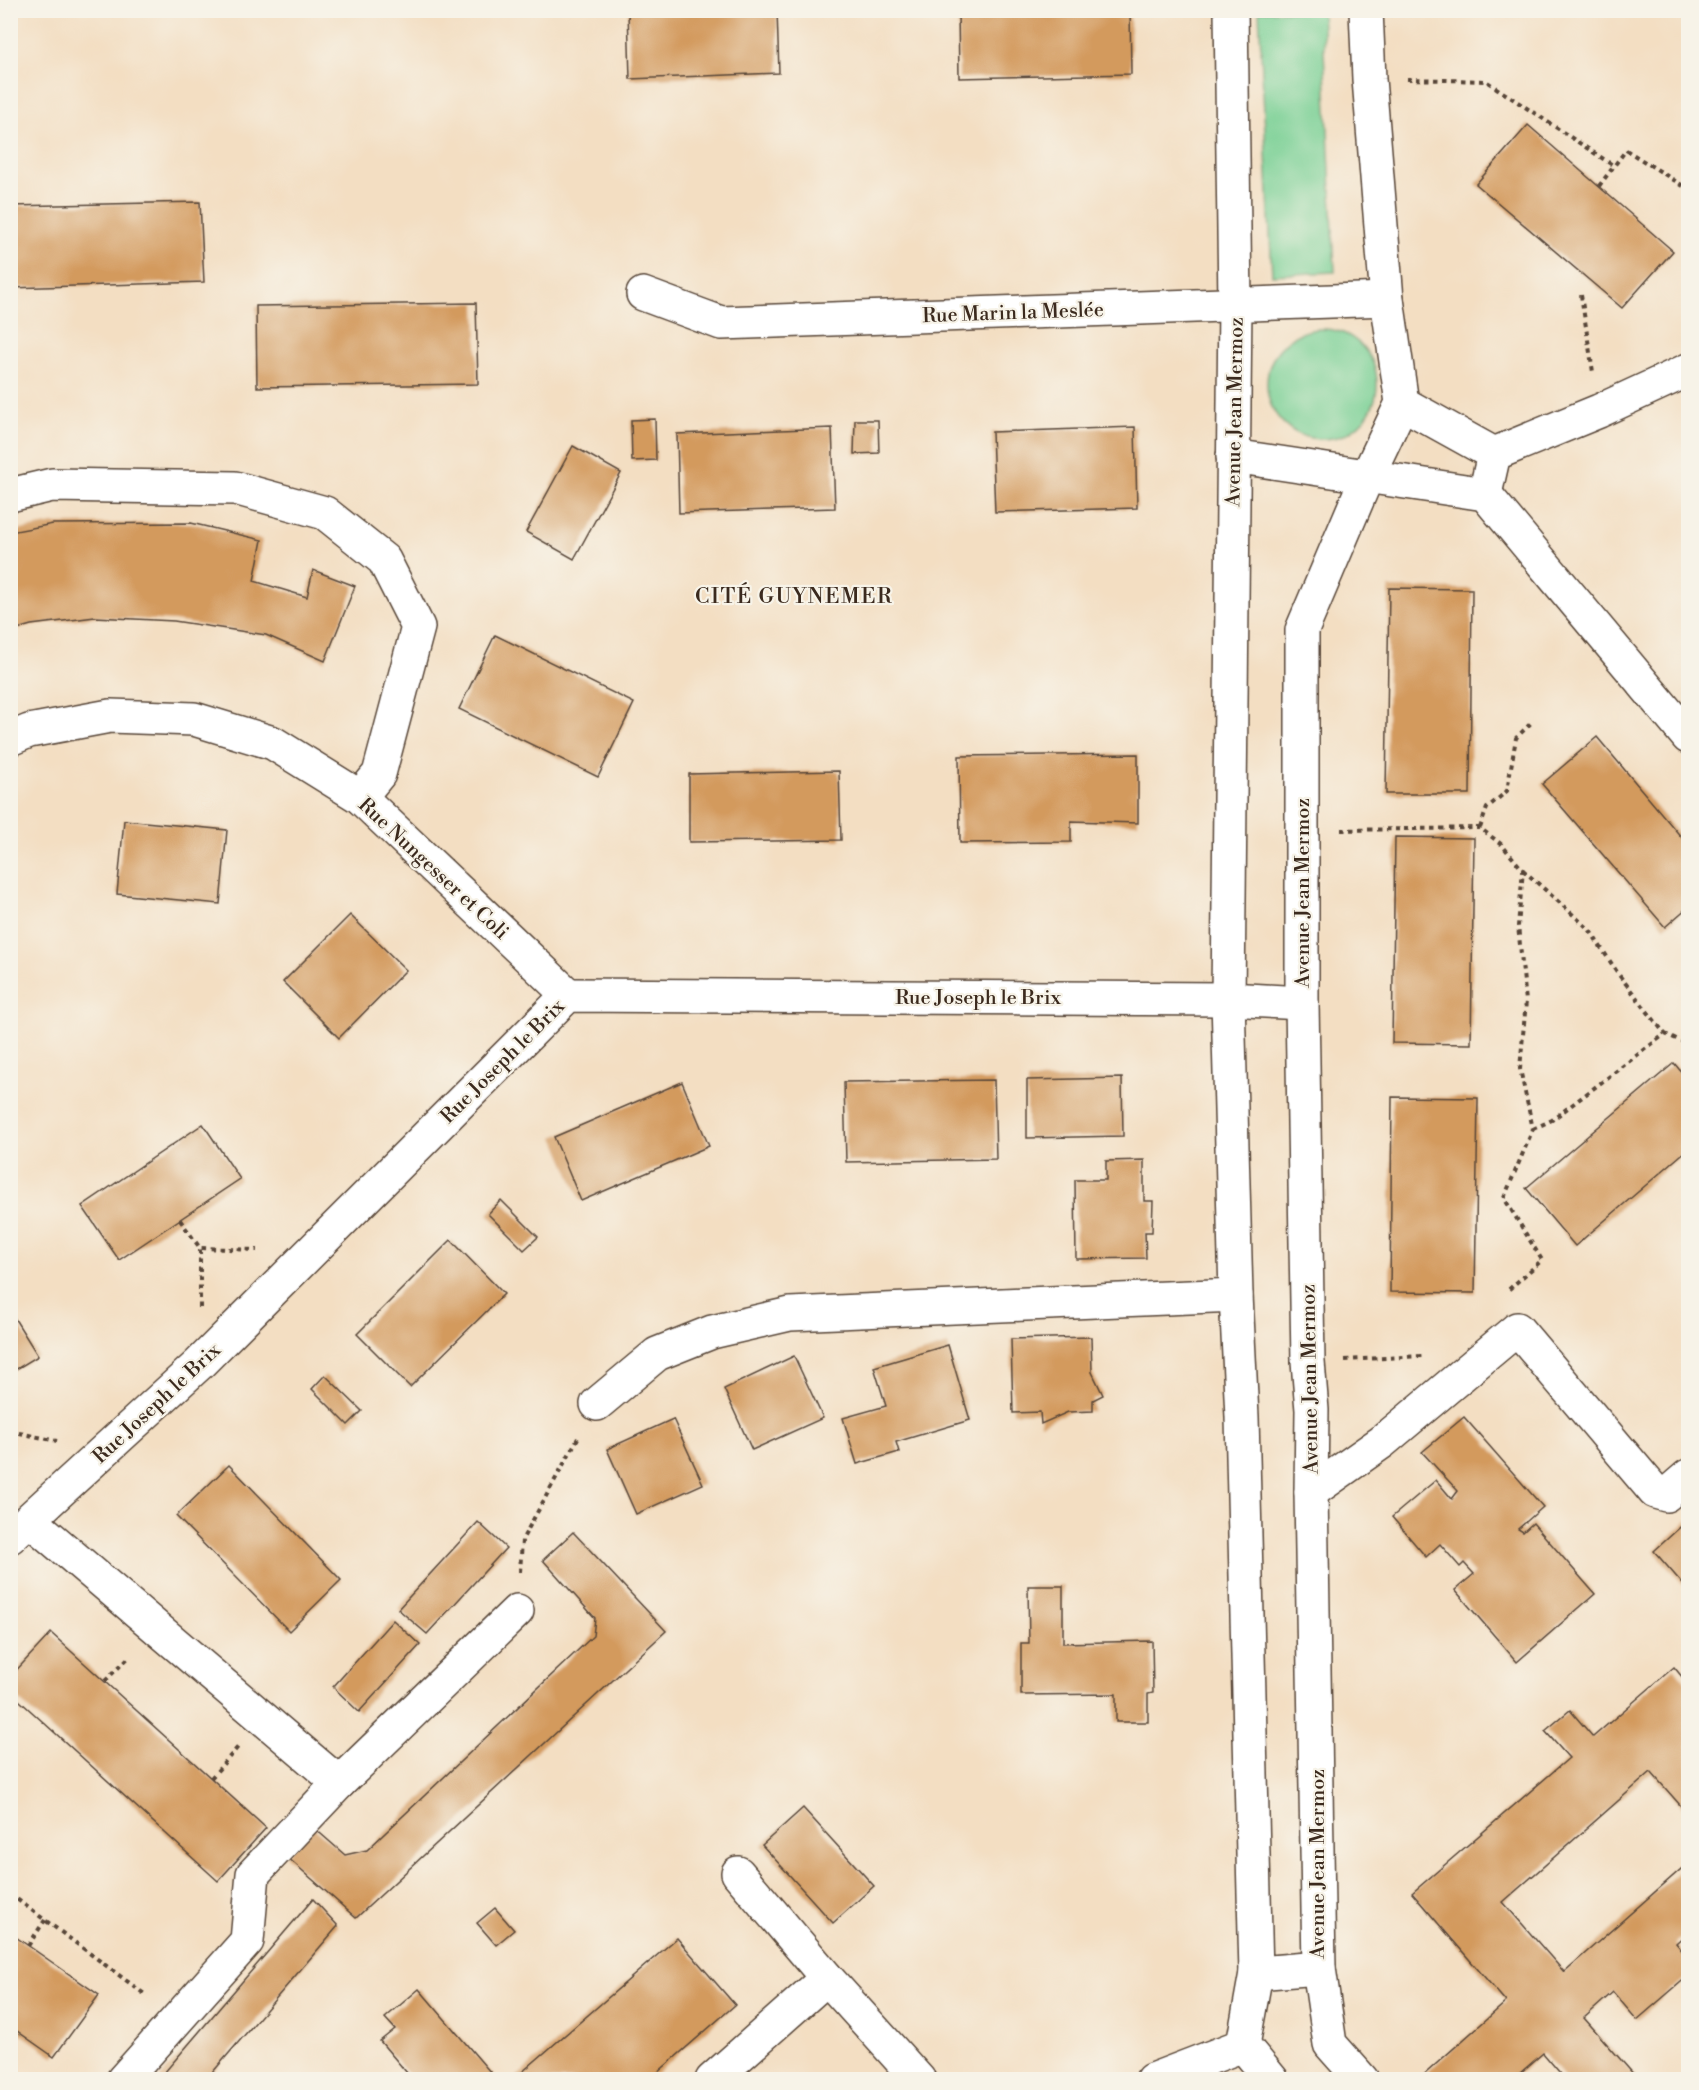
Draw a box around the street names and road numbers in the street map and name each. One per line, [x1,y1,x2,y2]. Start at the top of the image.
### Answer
street label: Rue Marin la Meslée [922,298,1104,329]
street label: Avenue Jean Mermoz [1221,317,1250,508]
street label: Rue Nungesser et Coli [352,793,514,946]
street label: Avenue Jean Mermoz [1291,798,1316,989]
street label: Rue Joseph le Brix [895,986,1062,1011]
street label: Rue Joseph le Brix [436,994,571,1129]
street label: Avenue Jean Mermoz [1296,1284,1325,1475]
street label: Rue Joseph le Brix [88,1338,227,1470]
street label: Avenue Jean Mermoz [1306,1769,1331,1960]

